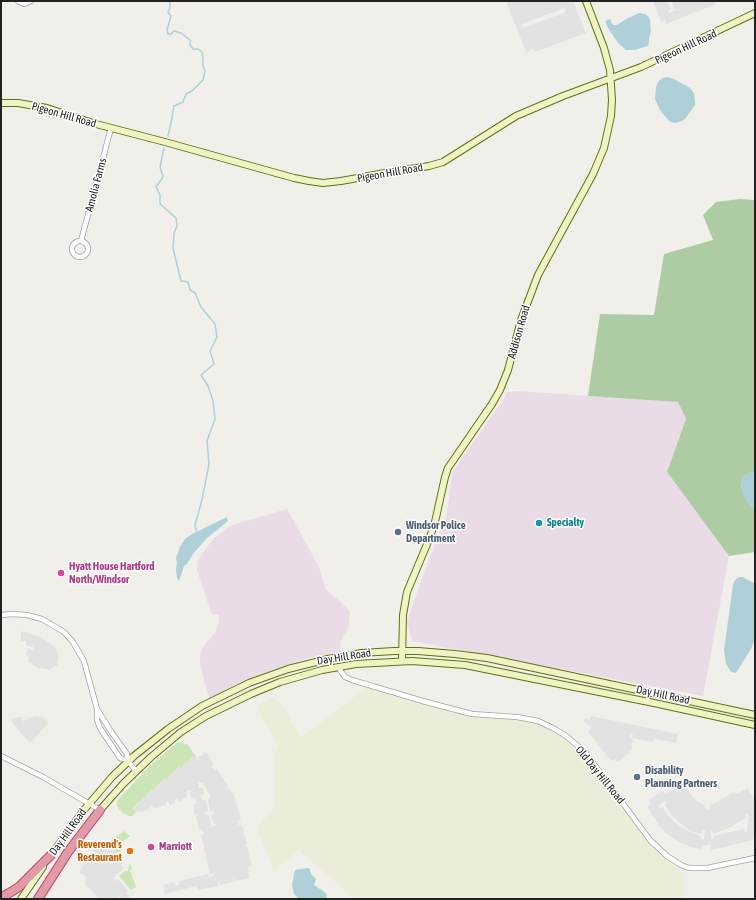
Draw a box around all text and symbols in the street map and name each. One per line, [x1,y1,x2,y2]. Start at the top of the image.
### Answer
street label: Pigeon Hill Road [653,27,719,67]
street label: Pigeon Hill Road [30,100,98,130]
street label: Amolia Farms [83,157,109,213]
street label: Pigeon Hill Road [356,161,424,185]
street label: Addison Road [505,304,533,360]
place label: Specialty [547,516,584,530]
marker: Specialty [534,518,544,528]
place label: Windsor Police Department [406,519,466,545]
marker: Windsor Police Department [393,527,403,537]
place label: Hyatt House Hartford North/Windsor [69,560,155,586]
marker: Hyatt House Hartford North/Windsor [56,568,66,578]
street label: Day Hill Road [316,646,372,668]
street label: Day Hill Road [635,683,691,707]
street label: Old Day Hill Road [573,743,627,807]
place label: Disability Planning Partners [645,764,717,790]
marker: Disability Planning Partners [632,772,642,782]
street label: Day Hill Road [47,806,89,858]
place label: Reverend's Restaurant [77,838,122,864]
place label: Marriott [159,840,192,854]
marker: Marriott [146,842,156,852]
marker: Reverend's Restaurant [125,846,135,856]

